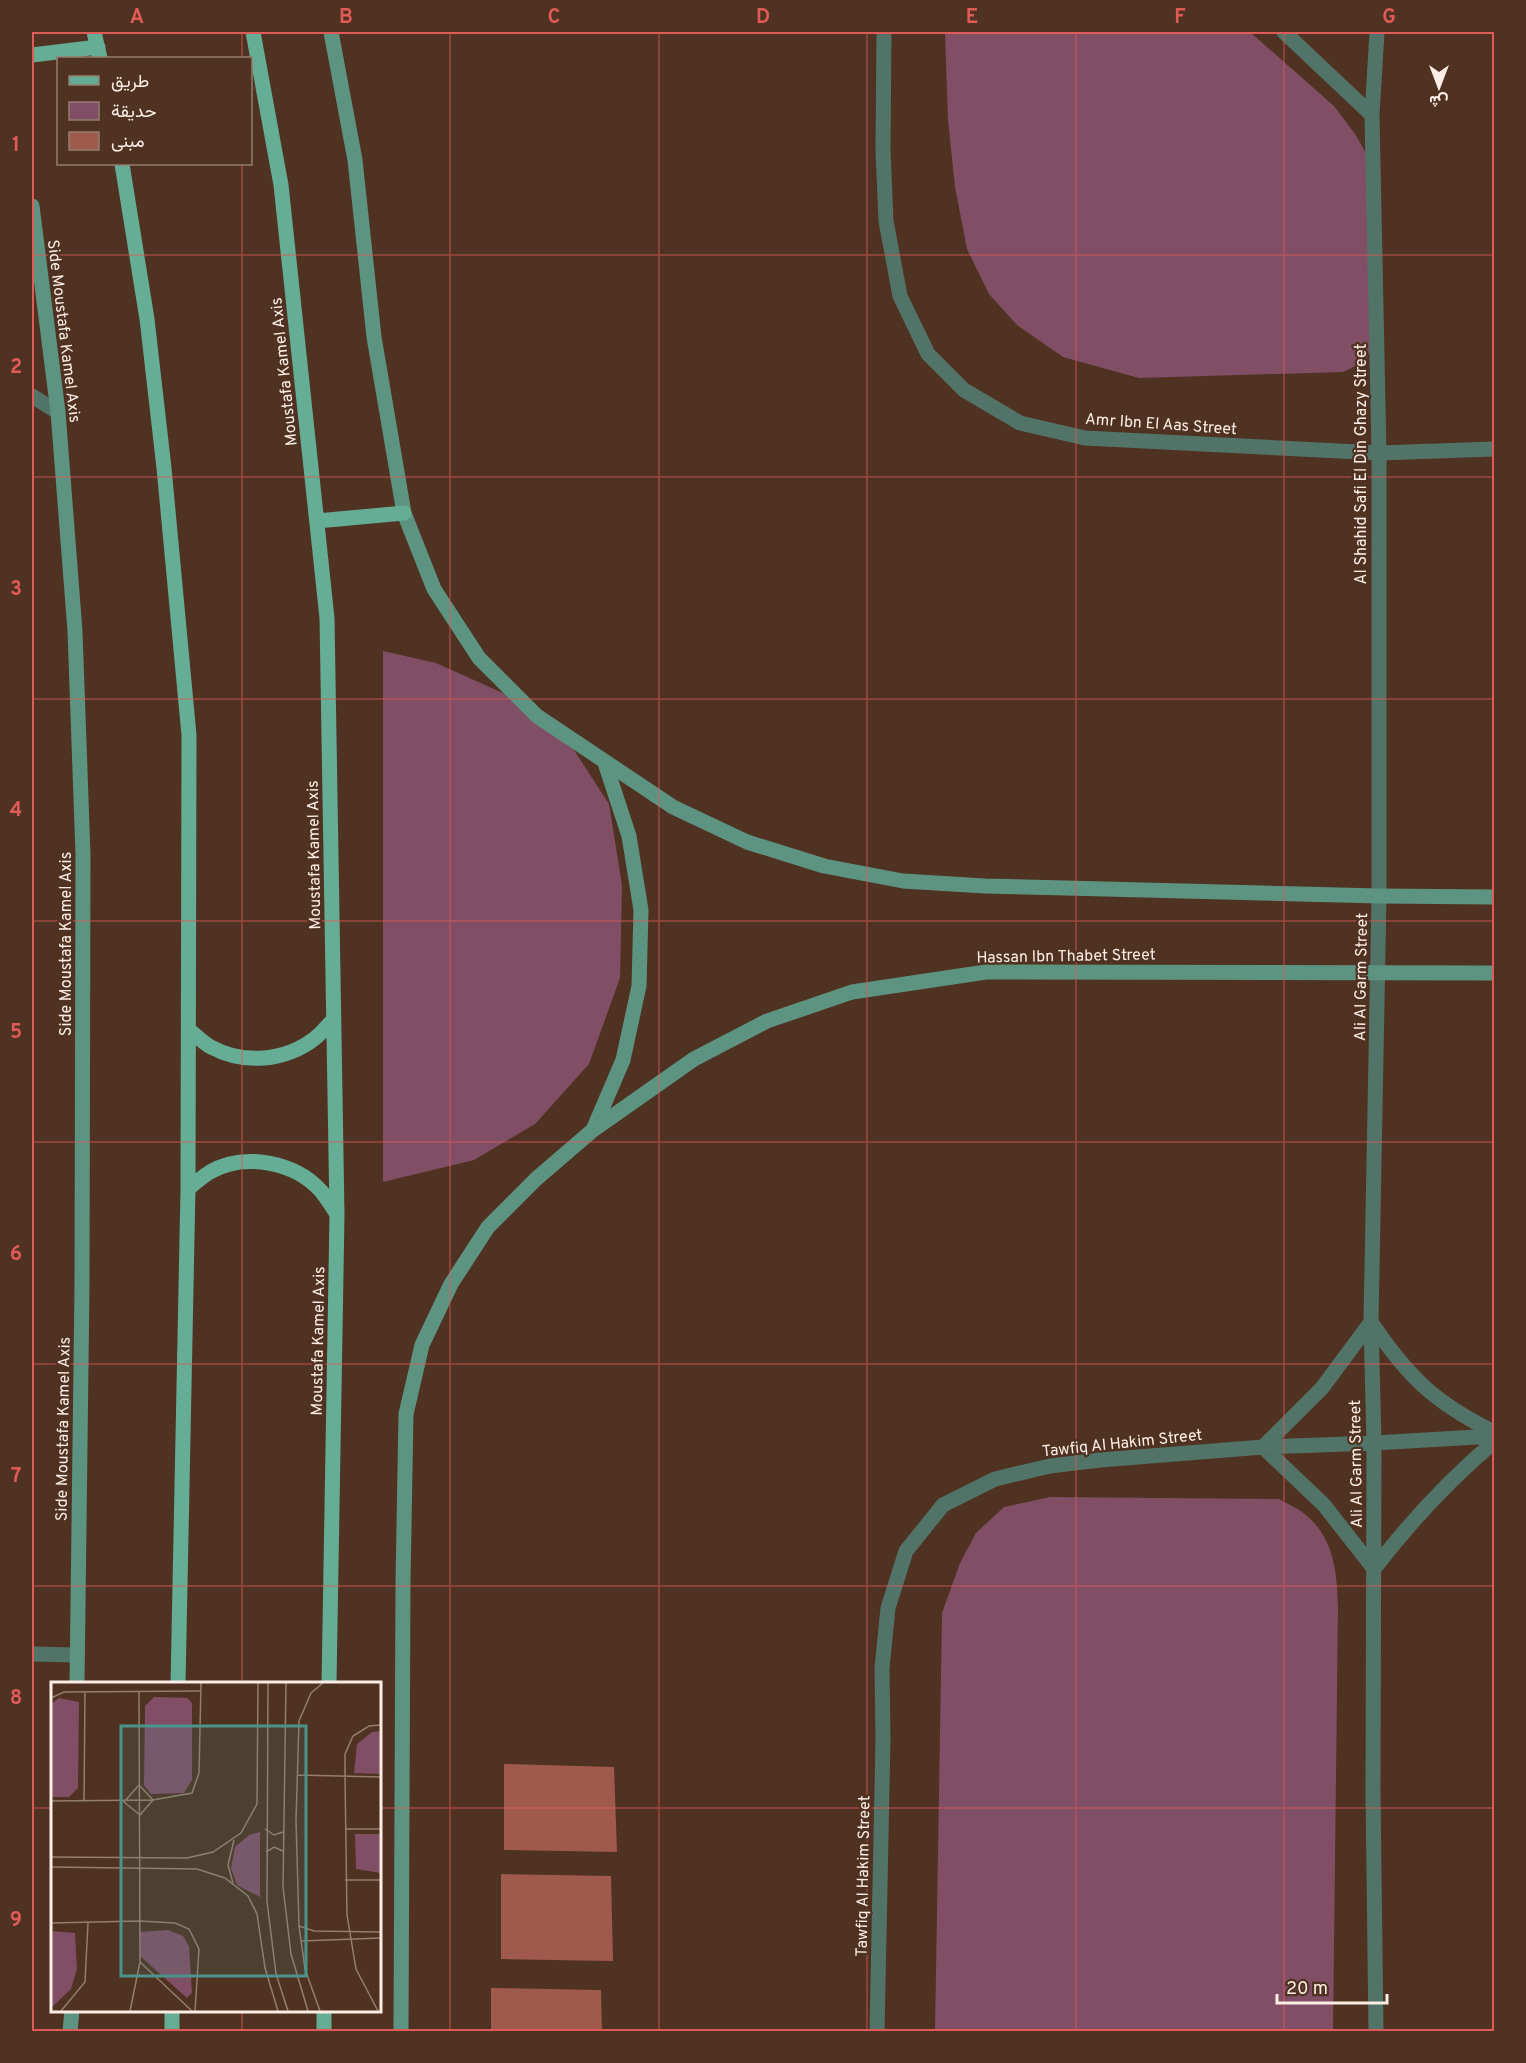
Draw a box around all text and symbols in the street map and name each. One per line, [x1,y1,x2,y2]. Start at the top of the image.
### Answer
text: A [130,5,144,31]
text: B [339,5,353,31]
text: C [548,5,560,31]
text: D [756,5,770,31]
text: E [966,5,978,31]
text: F [1174,5,1186,31]
text: G [1382,5,1396,31]
legend [57,57,252,165]
north arrow [1409,57,1469,117]
text: طريق [111,71,149,94]
text: ش [1429,90,1449,110]
text: حديقة [111,101,157,124]
text: مبنى [111,131,145,154]
text: 1 [12,133,20,159]
street label: Side Moustafa Kamel Axis [42,239,84,424]
street label: Moustafa Kamel Axis [267,297,303,447]
street label: Al Shahid Safi El Din Ghazy Street [1352,344,1372,584]
text: 2 [10,355,22,381]
street label: Amr Ibn El Aas Street [1084,410,1238,440]
text: 3 [10,577,22,603]
street label: Moustafa Kamel Axis [304,780,326,930]
text: 4 [10,798,22,824]
street label: Side Moustafa Kamel Axis [57,852,77,1036]
street label: Ali Al Garm Street [1351,913,1373,1041]
street label: Hassan Ibn Thabet Street [976,945,1156,969]
text: 5 [10,1020,22,1046]
text: 6 [10,1242,22,1268]
street label: Moustafa Kamel Axis [308,1266,330,1416]
street label: Side Moustafa Kamel Axis [52,1337,76,1521]
street label: Ali Al Garm Street [1346,1400,1368,1528]
street label: Tawfiq Al Hakim Street [1041,1426,1203,1462]
text: 7 [11,1464,21,1490]
inset map [51,1682,381,2012]
text: 8 [10,1686,22,1712]
street label: Tawfiq Al Hakim Street [853,1795,875,1957]
text: 9 [10,1908,22,1934]
scale bar [1277,1967,1386,2005]
text: 20 m [1286,1978,1328,2001]

